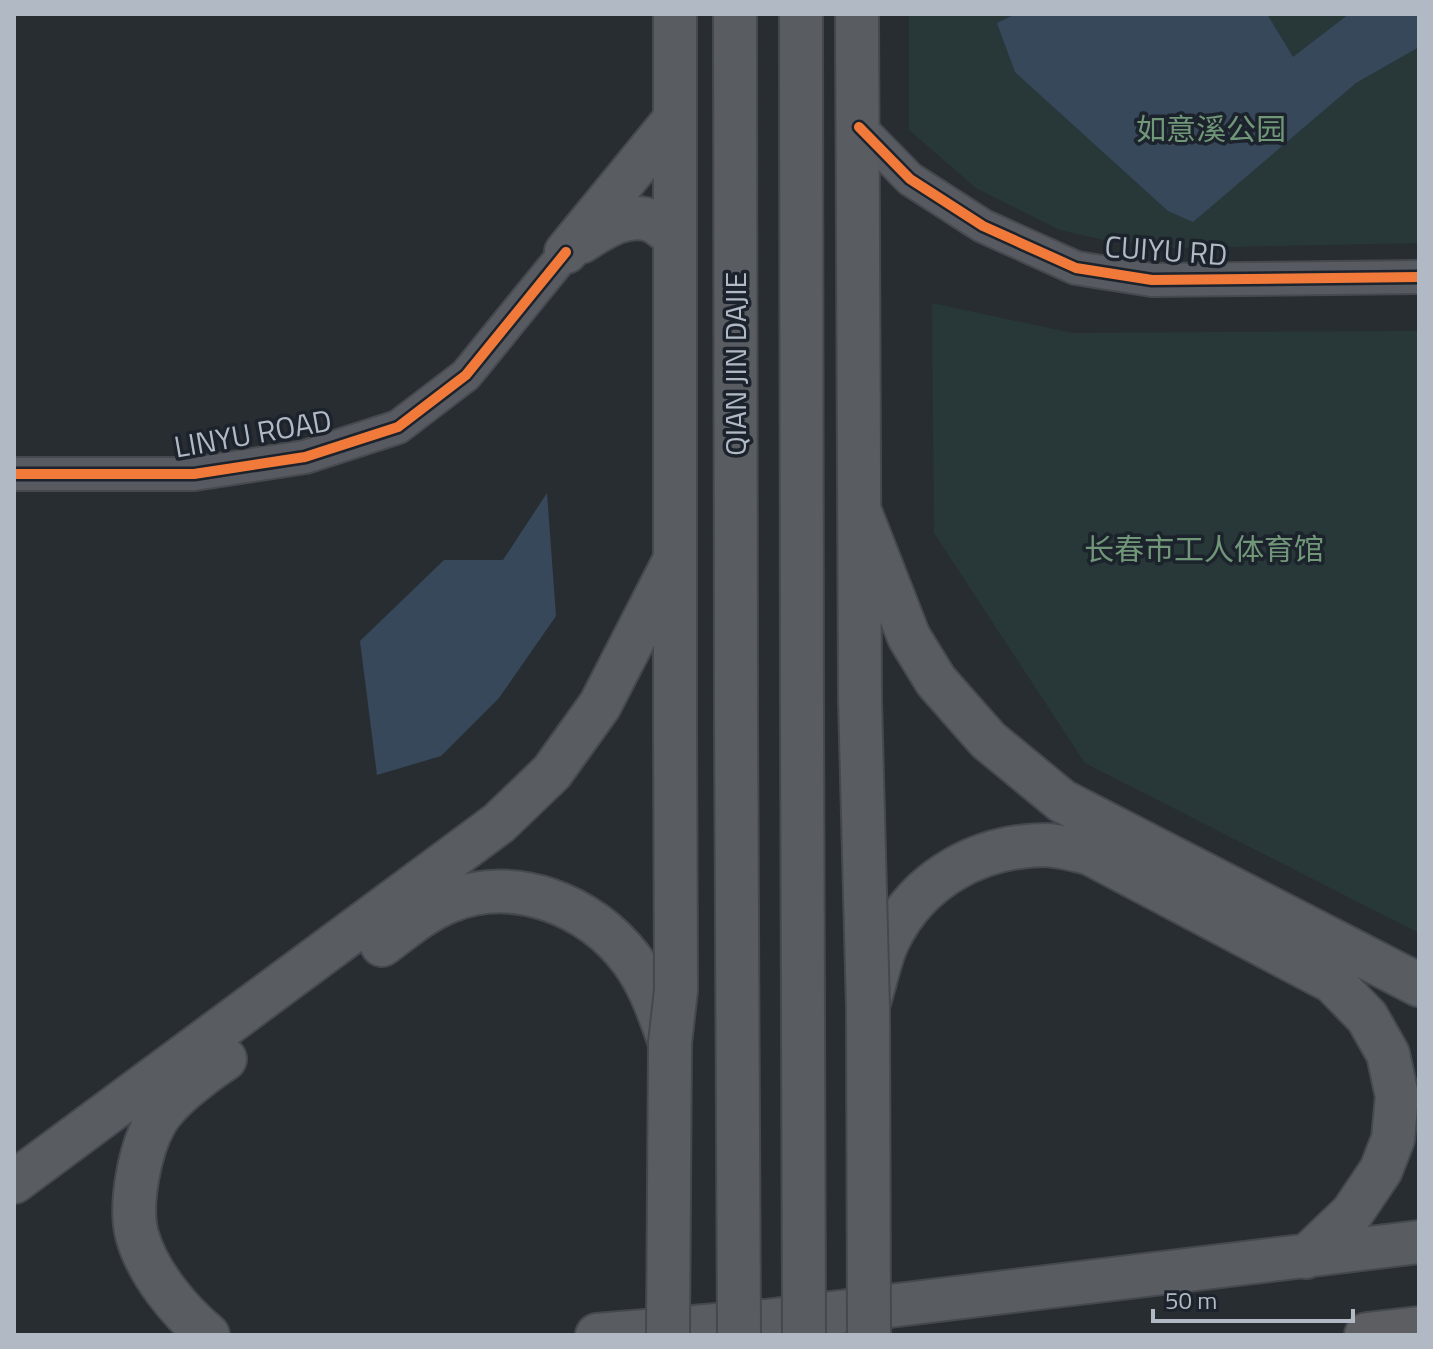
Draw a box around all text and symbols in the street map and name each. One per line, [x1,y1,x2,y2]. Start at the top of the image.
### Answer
park label: 如意溪公园 [1136,106,1286,152]
street label: CUIYU RD [1103,223,1229,277]
street label: QIAN JIN DAJIE [712,272,758,456]
street label: LINYU ROAD [170,397,335,469]
park label: 长春市工人体育馆 [1084,526,1324,572]
scale bar [1153,1273,1353,1323]
text: 50 m [1165,1282,1217,1318]

